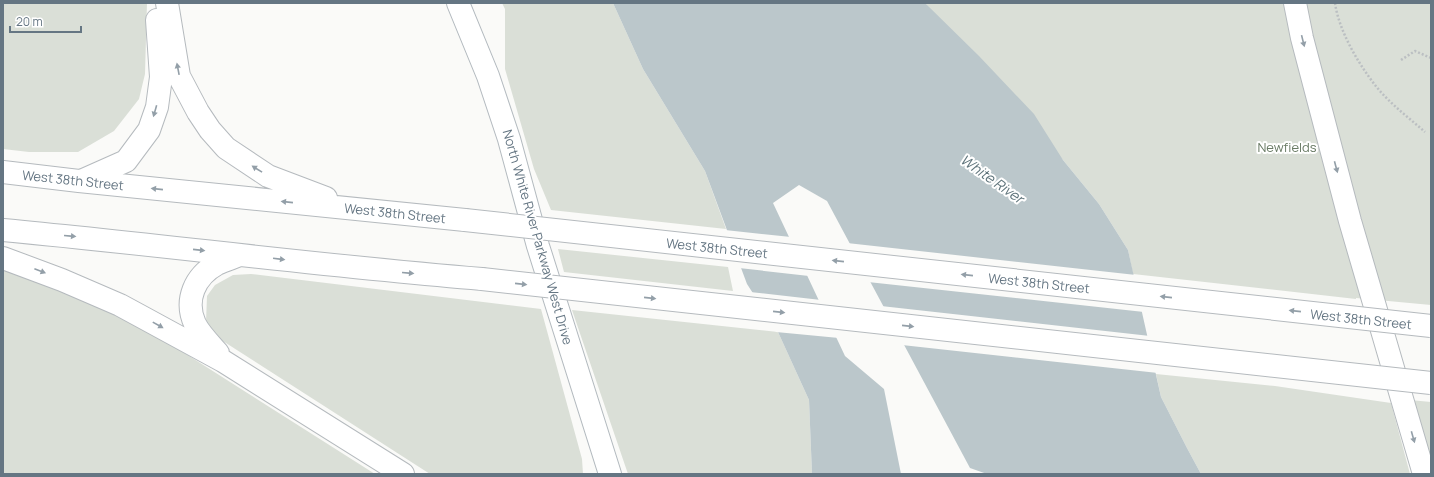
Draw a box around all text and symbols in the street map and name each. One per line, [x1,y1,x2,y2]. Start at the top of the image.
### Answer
scale bar [10,8,81,34]
text: 20 m [16,13,43,30]
one-way arrow [1300,35,1306,47]
one-way arrow [175,63,181,75]
one-way arrow [152,106,158,118]
street label: North White River Parkway West Drive [499,127,578,347]
park label: Newfields [1257,138,1317,156]
water label: White River [957,150,1029,208]
one-way arrow [1333,161,1339,173]
one-way arrow [251,165,263,172]
street label: West 38th Street [21,166,125,194]
one-way arrow [151,186,163,192]
one-way arrow [281,199,293,205]
street label: West 38th Street [343,199,447,227]
one-way arrow [64,233,76,240]
street label: West 38th Street [665,234,769,262]
one-way arrow [193,247,205,253]
one-way arrow [273,256,285,262]
one-way arrow [832,258,844,264]
one-way arrow [34,269,46,275]
street label: West 38th Street [987,269,1091,297]
one-way arrow [402,270,414,276]
one-way arrow [961,272,973,279]
one-way arrow [514,280,527,287]
one-way arrow [1160,294,1172,300]
one-way arrow [644,295,656,301]
street label: West 38th Street [1309,305,1413,333]
one-way arrow [1289,308,1301,315]
one-way arrow [773,309,785,315]
one-way arrow [152,322,164,329]
one-way arrow [902,323,914,330]
one-way arrow [1410,431,1416,443]

